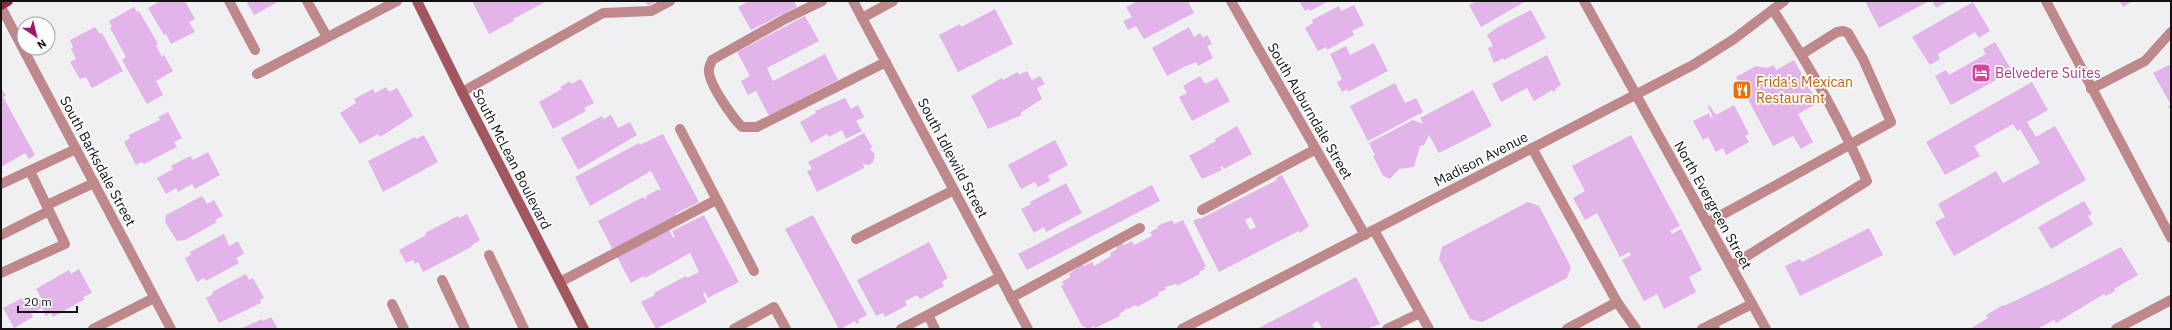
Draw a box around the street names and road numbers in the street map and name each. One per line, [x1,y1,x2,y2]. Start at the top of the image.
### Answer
street label: South Auburndale Street [1263,39,1357,183]
street label: South McLean Boulevard [469,86,555,232]
street label: South Barksdale Street [56,93,140,229]
street label: South Idlewild Street [914,95,992,221]
street label: Madison Avenue [1431,127,1531,190]
street label: North Evergreen Street [1670,138,1756,272]

